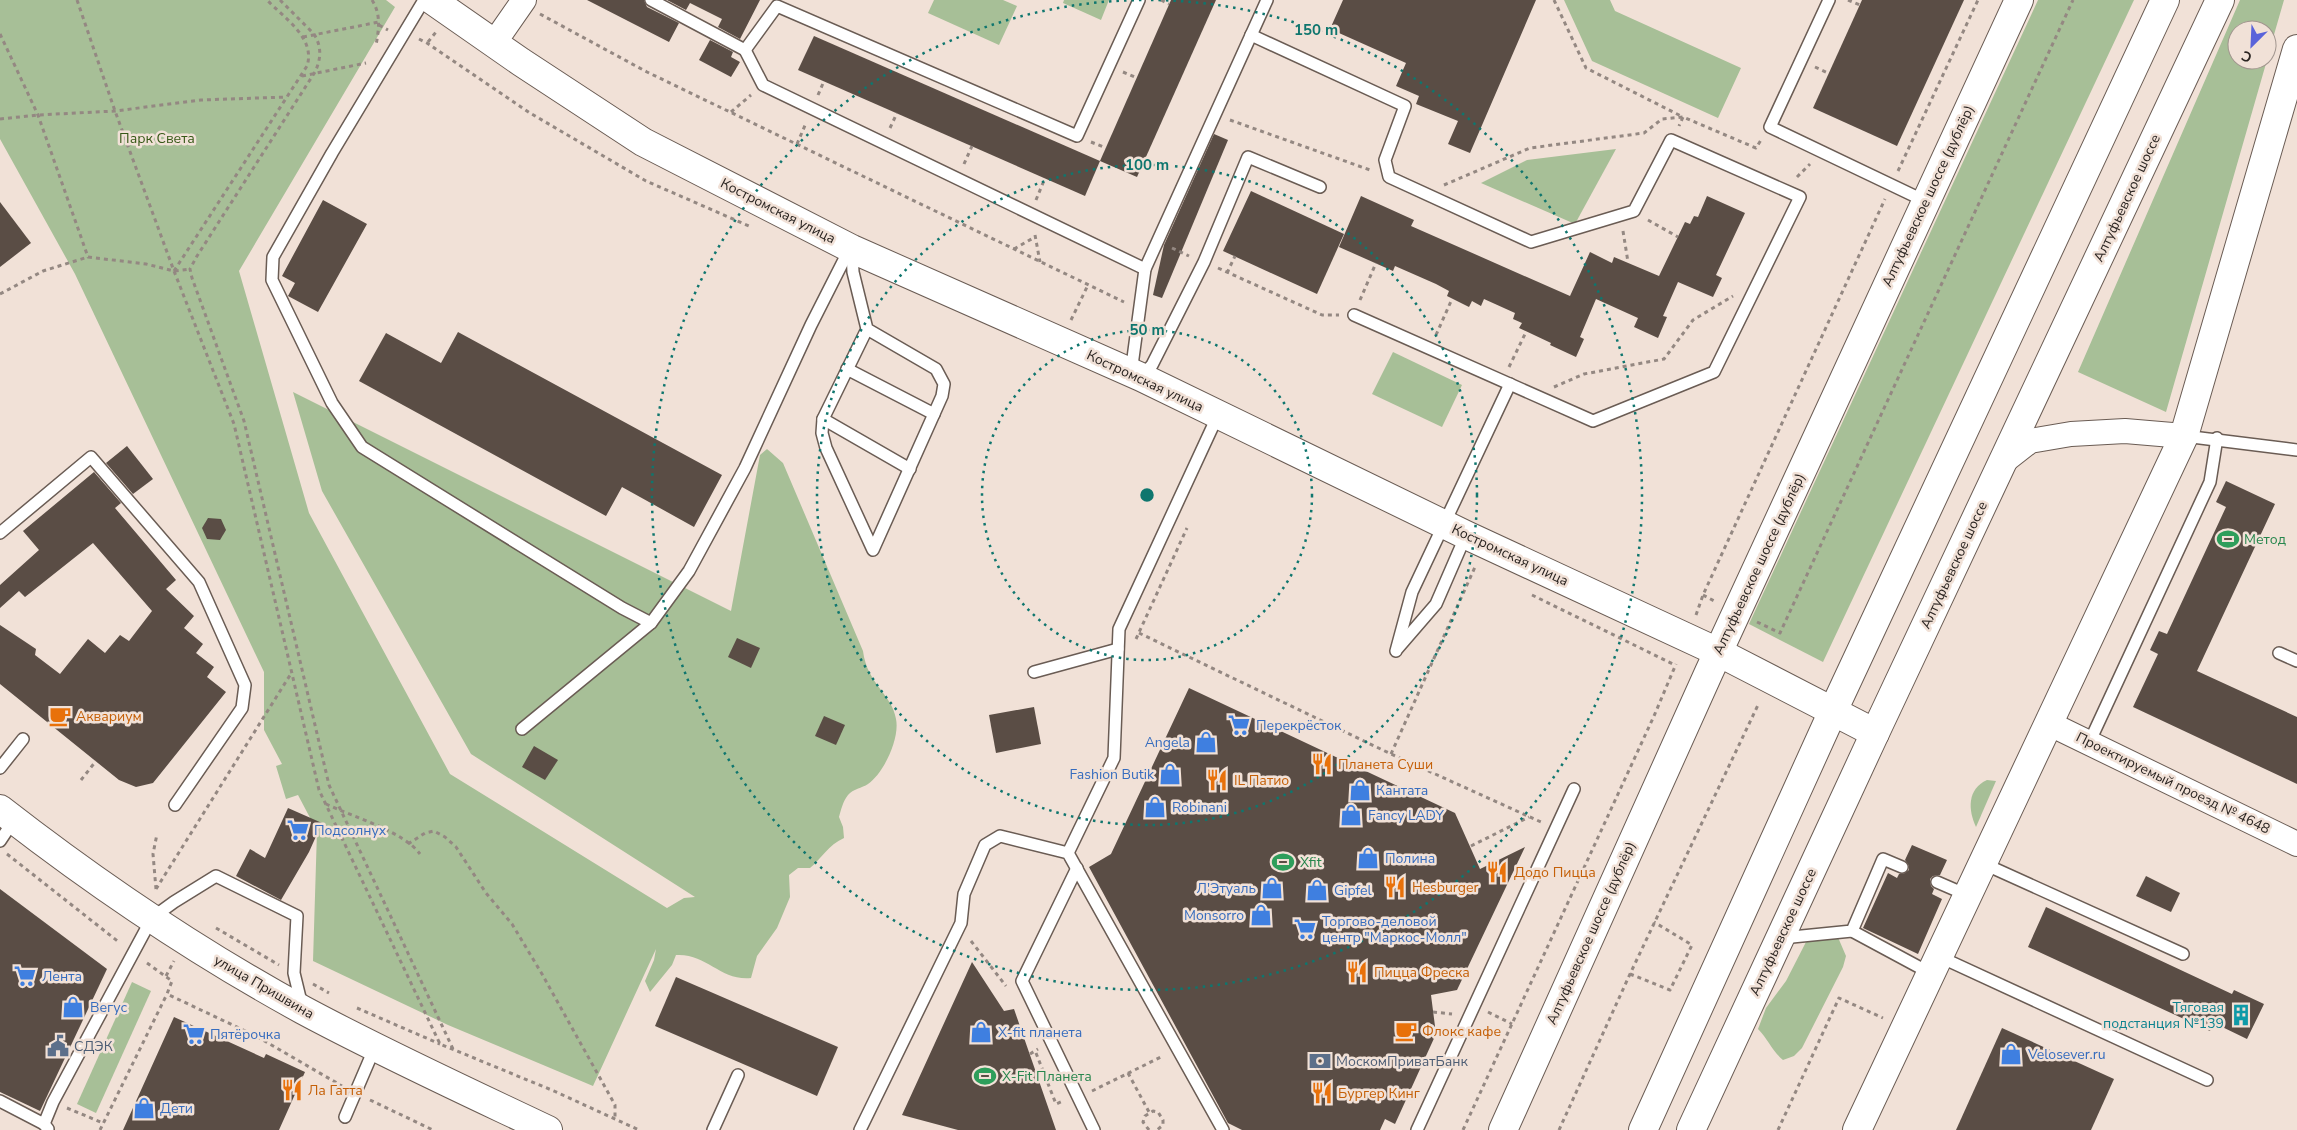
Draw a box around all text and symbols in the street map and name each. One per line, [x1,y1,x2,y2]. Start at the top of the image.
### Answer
text: 150 m [1294,20,1338,40]
north arrow [2227,20,2277,70]
text: С [2238,46,2255,67]
street label: Алтуфьевское шоссе (дублёр) [1877,102,1979,290]
park label: Парк Света [119,129,195,148]
street label: Алтуфьевское шоссе [2089,131,2165,265]
text: 100 m [1125,155,1169,175]
street label: Костромская улица [717,174,839,248]
text: 50 m [1129,320,1165,340]
street label: Костромская улица [1084,346,1206,416]
street label: Алтуфьевское шоссе (дублёр) [1708,470,1810,658]
centre of rings [1138,486,1156,504]
street label: Алтуфьевское шоссе [1916,498,1992,632]
street label: Костромская улица [1449,520,1571,590]
sports icon: Метод [2215,526,2241,552]
place label: Метод [2244,530,2286,549]
cafe icon: Аквариум [47,703,73,729]
place label: Аквариум [76,707,142,726]
supermarket icon: Перекрёсток [1226,712,1252,738]
place label: Перекрёсток [1256,716,1342,735]
street label: Проектируемый проезд № 4648 [2073,728,2273,838]
shop icon: Angela [1193,729,1219,755]
place label: Angela [1145,733,1190,752]
restaurant icon: Планета Суши [1309,751,1335,777]
place label: Планета Суши [1338,755,1433,774]
shop icon: Fashion Butik [1157,761,1183,787]
place label: Fashion Butik [1069,765,1155,784]
restaurant icon: IL Патио [1204,767,1230,793]
place label: IL Патио [1234,771,1289,790]
shop icon: Кантата [1347,777,1373,803]
place label: Кантата [1376,781,1428,800]
shop icon: Robinani [1142,794,1168,820]
place label: Robinani [1172,798,1227,817]
shop icon: Fancy LADY [1338,802,1364,828]
place label: Fancy LADY [1368,806,1444,825]
supermarket icon: Подсолнух [285,817,311,843]
place label: Подсолнух [314,821,387,840]
street label: Алтуфьевское шоссе (дублёр) [1542,839,1640,1027]
shop icon: Полина [1355,845,1381,871]
sports icon: Xfit [1270,849,1296,875]
place label: Полина [1385,849,1435,868]
place label: Xfit [1300,853,1322,872]
restaurant icon: Додо Пицца [1484,859,1510,885]
place label: Додо Пицца [1514,863,1596,882]
street label: Алтуфьевское шоссе [1745,865,1821,999]
restaurant icon: Hesburger [1382,874,1408,900]
shop icon: Л'Этуаль [1259,875,1285,901]
shop icon: Gipfel [1304,877,1330,903]
place label: Hesburger [1412,878,1478,897]
place label: Л'Этуаль [1197,879,1256,898]
place label: Gipfel [1334,881,1372,900]
shop icon: Monsorro [1248,902,1274,928]
place label: Monsorro [1184,906,1244,925]
place label: Торгово-деловой центр "Маркос-Молл" [1322,912,1467,947]
supermarket icon: Торгово-деловой центр "Маркос-Молл" [1292,916,1318,942]
street label: улица Пришвина [211,951,317,1023]
restaurant icon: Пицца Фреска [1344,959,1370,985]
supermarket icon: Лента [12,963,38,989]
place label: Пицца Фреска [1374,963,1470,982]
place label: Лента [42,967,82,986]
shop icon: Вегус [60,994,86,1020]
place label: Вегус [90,998,127,1017]
place label: Тяговая подстанция №139 [2103,998,2224,1033]
building icon: Тяговая подстанция №139 [2228,1002,2254,1028]
cafe icon: Флокс кафе [1393,1018,1419,1044]
shop icon: X-fit планета [968,1019,994,1045]
supermarket icon: Пятёрочка [181,1021,207,1047]
place label: Флокс кафе [1422,1022,1501,1041]
place label: X-fit планета [998,1023,1082,1042]
place label: Пятёрочка [210,1025,281,1044]
public building icon: СДЭК [45,1033,71,1059]
place label: СДЭК [74,1037,113,1056]
shop icon: Velosever.ru [1998,1041,2024,1067]
place label: Velosever.ru [2027,1045,2106,1064]
bank icon: МоскомПриватБанк [1307,1048,1333,1074]
place label: МоскомПриватБанк [1336,1052,1469,1071]
sports icon: X-Fit Планета [972,1063,998,1089]
place label: X-Fit Планета [1002,1067,1092,1086]
restaurant icon: Ла Гатта [279,1077,305,1103]
restaurant icon: Бургер Кинг [1309,1080,1335,1106]
place label: Ла Гатта [308,1081,363,1100]
place label: Бургер Кинг [1338,1084,1420,1103]
shop icon: Дети [131,1095,157,1121]
place label: Дети [160,1099,193,1118]

